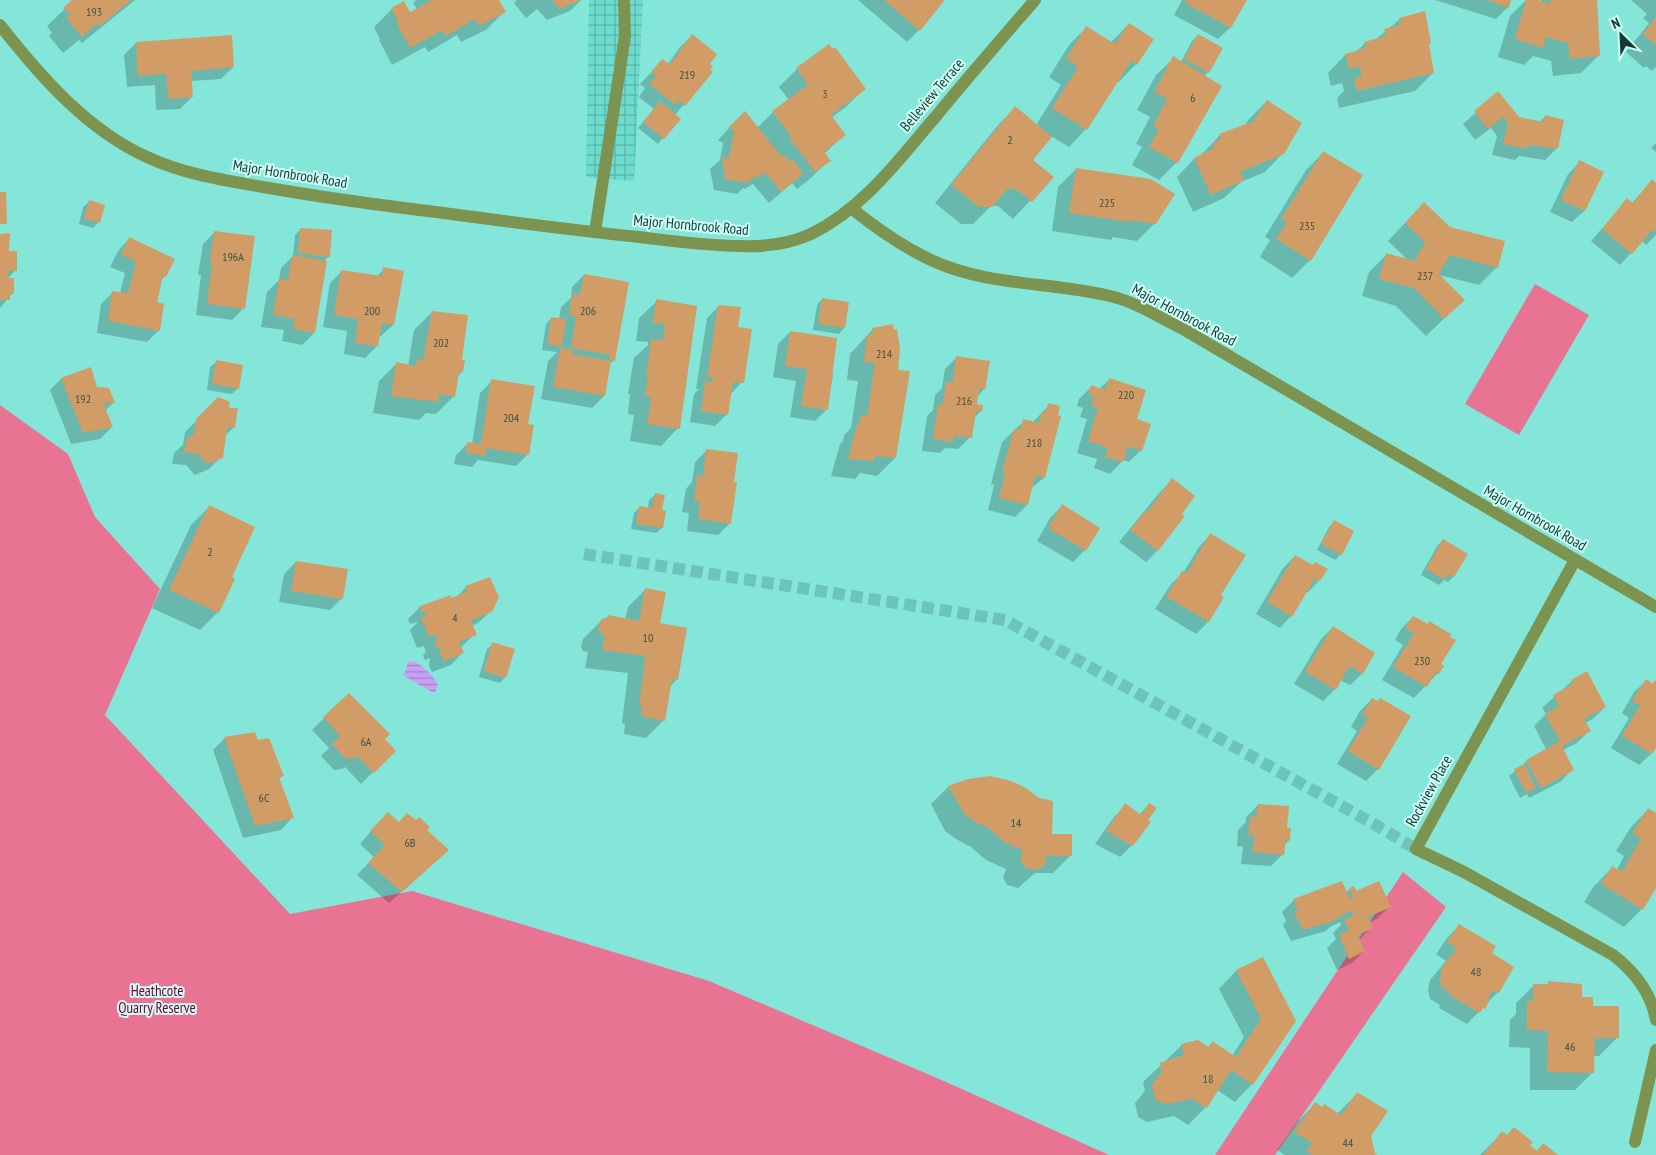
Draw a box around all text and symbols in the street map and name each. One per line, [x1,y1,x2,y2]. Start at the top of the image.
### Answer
house number: 193 [86,4,102,19]
north arrow [1596,10,1646,60]
text: N [1609,13,1623,33]
street label: Belleview Terrace [896,54,968,135]
house number: 219 [679,67,695,82]
house number: 3 [822,86,828,101]
house number: 6 [1190,90,1196,105]
house number: 2 [1007,132,1013,147]
street label: Major Hornbrook Road [232,155,349,192]
house number: 225 [1099,195,1115,210]
street label: Major Hornbrook Road [633,210,749,239]
house number: 235 [1299,218,1315,233]
house number: 196A [222,249,244,264]
house number: 237 [1417,268,1433,283]
street label: Major Hornbrook Road [1129,279,1240,350]
house number: 200 [364,303,380,318]
house number: 206 [580,303,596,318]
house number: 202 [433,335,449,350]
house number: 214 [876,346,893,361]
house number: 220 [1118,387,1134,402]
house number: 192 [75,391,91,406]
house number: 216 [956,393,972,408]
house number: 204 [503,410,520,425]
house number: 218 [1026,435,1042,450]
street label: Major Hornbrook Road [1480,480,1590,555]
house number: 2 [207,544,213,559]
house number: 4 [452,610,458,625]
house number: 10 [643,630,653,645]
house number: 230 [1414,653,1430,668]
house number: 6A [360,734,372,749]
street label: Rockview Place [1401,752,1456,830]
house number: 6C [259,790,270,805]
house number: 14 [1011,815,1022,830]
house number: 6B [404,835,416,850]
house number: 48 [1471,964,1481,979]
park label: Heathcote Quarry Reserve [118,981,196,1017]
house number: 46 [1565,1039,1575,1054]
house number: 18 [1203,1071,1213,1086]
house number: 44 [1343,1135,1354,1150]

